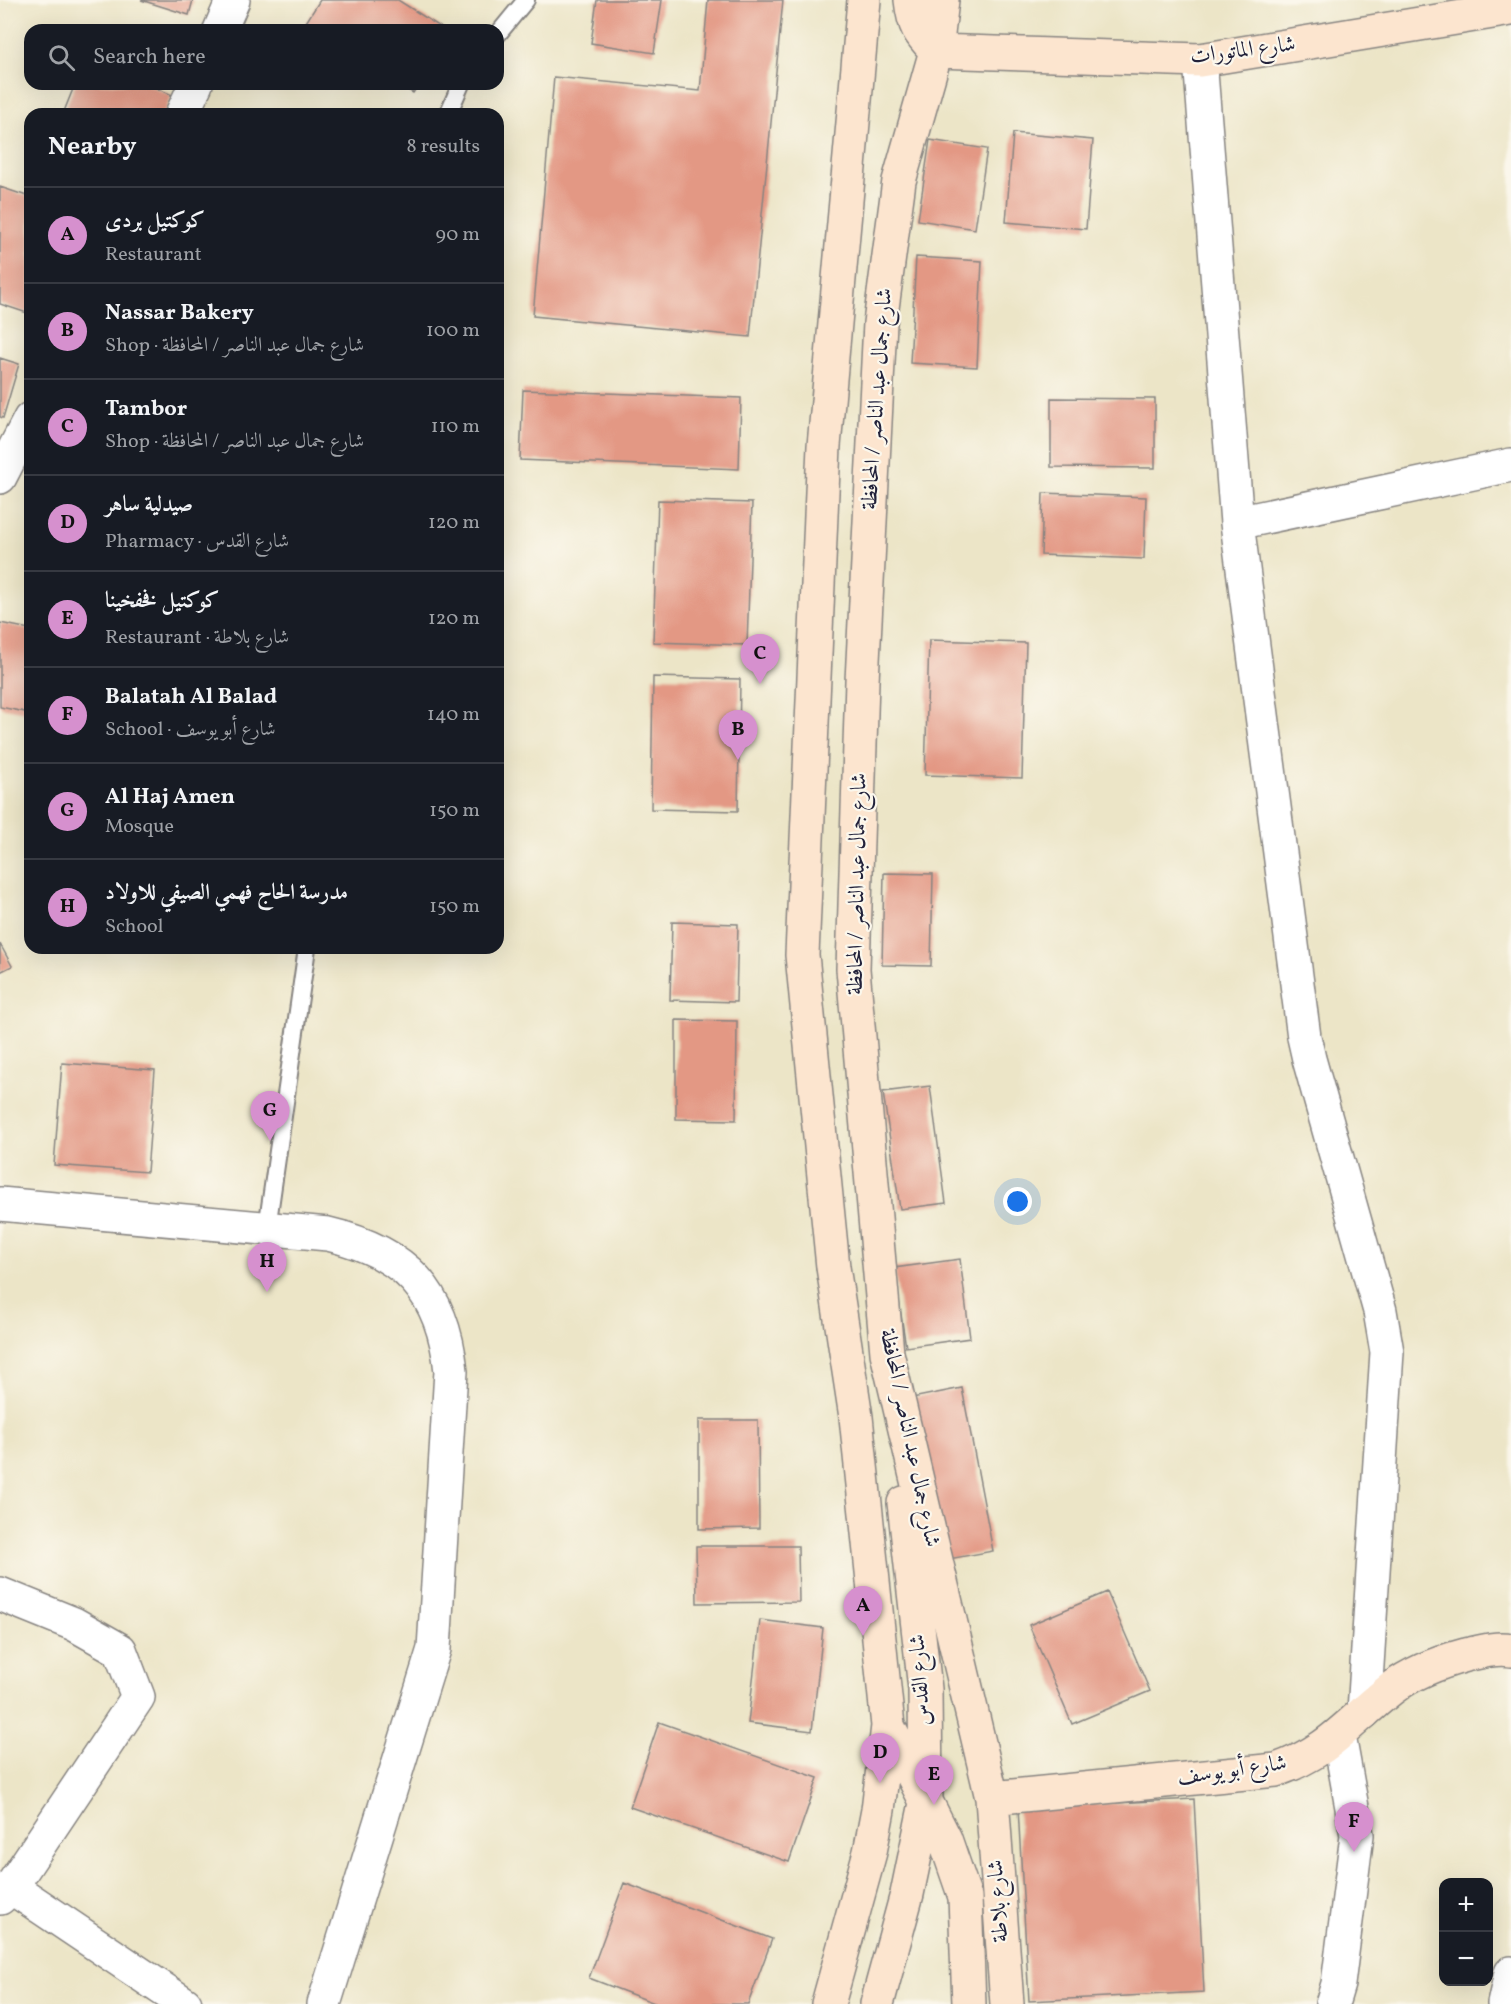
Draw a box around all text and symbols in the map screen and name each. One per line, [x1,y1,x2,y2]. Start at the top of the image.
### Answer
search box [24,24,504,90]
street label: شارع الماتورات [1189,29,1298,74]
icon: search [45,41,78,74]
text: Search here [93,42,206,73]
text: Nearby [48,129,137,165]
text: 8 results [407,133,480,161]
text: كوكتيل بردى [105,206,205,237]
text: A [60,221,75,249]
text: 90 m [436,221,480,249]
text: Restaurant [105,241,202,269]
street label: شارع جمال عبد الناصر / المحافظة [855,287,902,511]
text: Nassar Bakery [105,298,254,329]
text: B [61,317,74,345]
text: 100 m [426,317,480,345]
text: Shop · شارع جمال عبد الناصر / المحافظة [105,332,364,360]
text: Tambor [105,394,187,425]
text: C [61,413,74,441]
text: 110 m [431,413,480,441]
text: Shop · شارع جمال عبد الناصر / المحافظة [105,428,364,456]
text: صيدلية ساهر [105,490,193,521]
text: D [60,509,75,537]
text: 120 m [428,509,480,537]
text: Pharmacy · شارع القدس [105,528,289,556]
text: كوكتيل فخفخينا [105,586,220,617]
text: E [61,605,74,633]
text: 120 m [428,605,480,633]
text: Restaurant · شارع بلاطة [105,624,289,652]
pin: C [740,634,780,684]
text: Balatah Al Balad [105,682,277,713]
text: F [62,701,73,729]
text: 140 m [427,701,480,729]
pin: B [718,710,758,760]
text: School · شارع أبو يوسف [105,716,276,744]
street label: شارع جمال عبد الناصر / المحافظة [841,773,876,995]
text: Al Haj Amen [105,782,235,813]
text: G [60,797,75,825]
text: 150 m [429,797,480,825]
text: Mosque [105,813,174,841]
text: مدرسة الحاج فهمي الصيفي للاولاد [105,878,348,909]
text: H [60,893,75,921]
text: 150 m [429,893,480,921]
text: School [105,913,163,941]
pin: G [250,1092,290,1141]
your location [1003,1187,1032,1216]
pin: H [248,1242,286,1292]
street label: شارع جمال عبد الناصر / المحافظة [870,1326,947,1550]
pin: A [844,1586,882,1636]
street label: شارع القدس [902,1633,941,1727]
pin: D [860,1734,900,1783]
street label: شارع أبو يوسف [1175,1746,1289,1795]
pin: E [914,1756,954,1805]
pin: F [1334,1802,1374,1852]
street label: شارع بلاطة [981,1859,1018,1943]
map controls [1439,1878,1493,1986]
button: + [1439,1878,1493,1932]
button: − [1439,1932,1493,1986]

